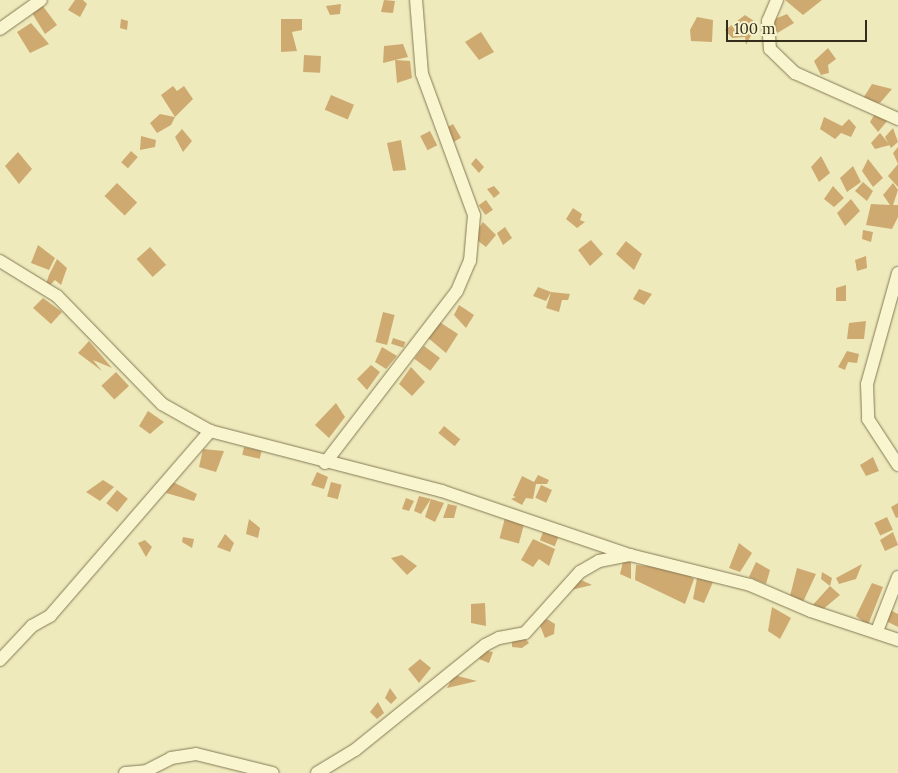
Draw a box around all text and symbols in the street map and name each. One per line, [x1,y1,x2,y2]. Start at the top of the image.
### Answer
scale bar [728,10,869,42]
text: 100 m [734,19,775,38]

